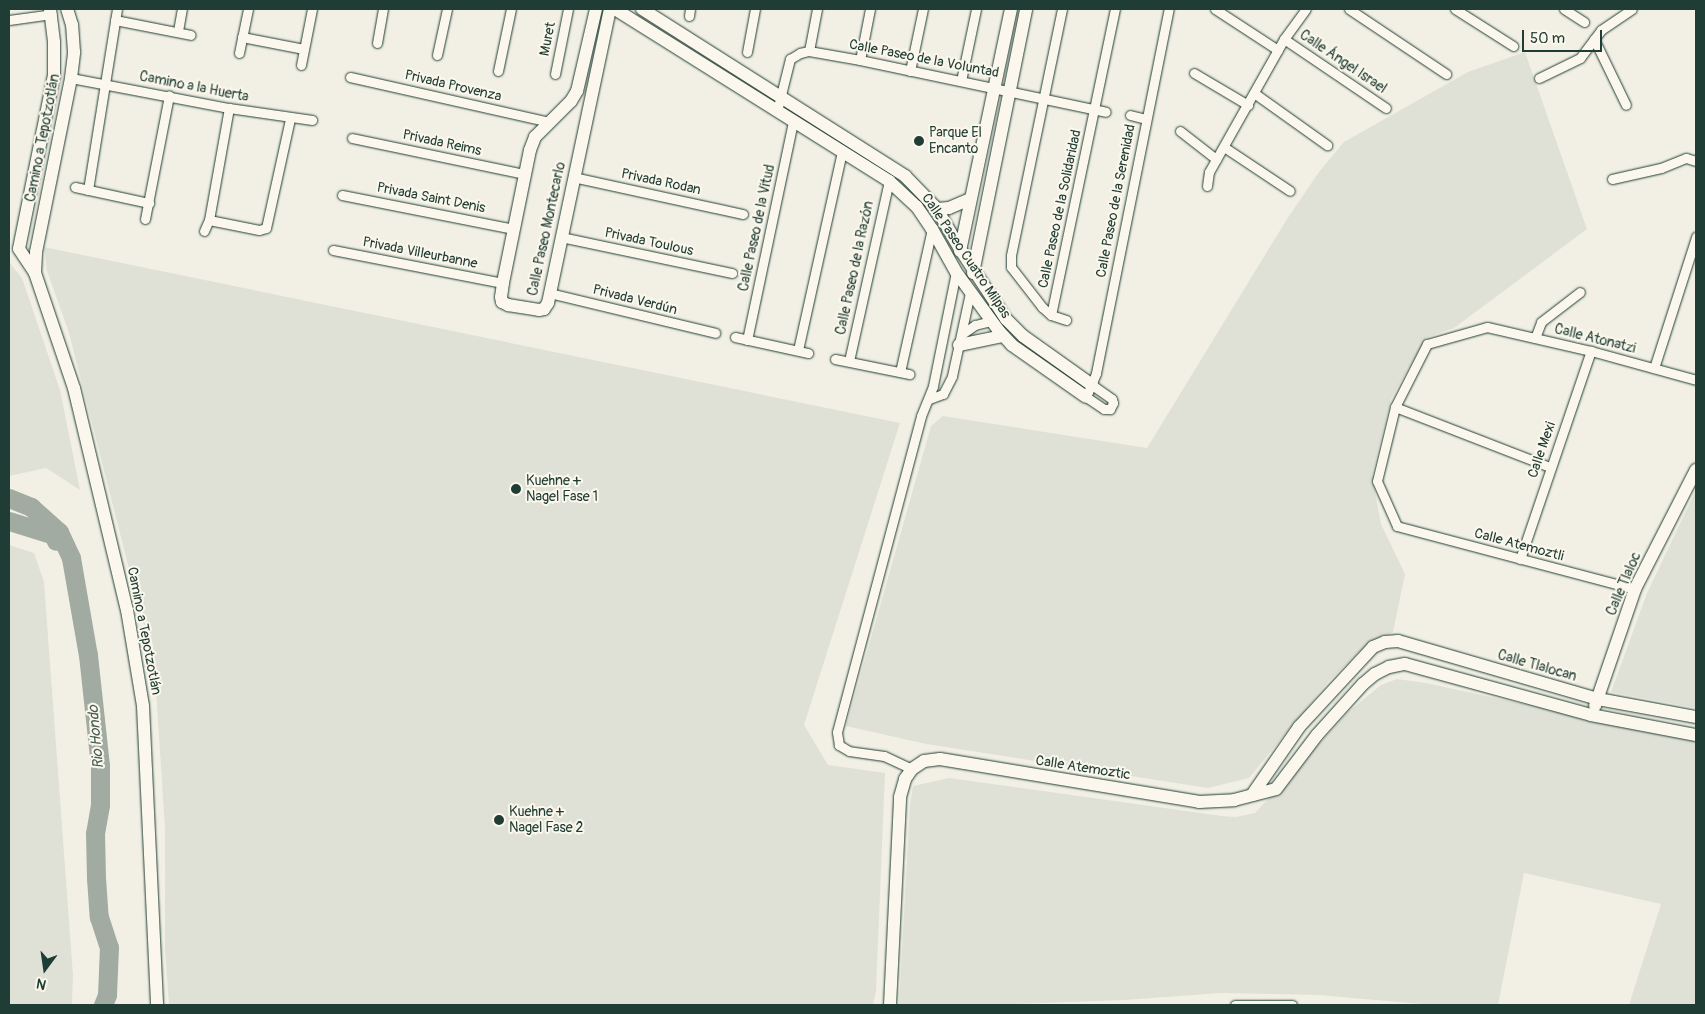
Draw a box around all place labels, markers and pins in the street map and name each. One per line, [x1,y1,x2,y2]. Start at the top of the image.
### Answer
place label: Parque El Encanto [929,125,982,158]
marker: Parque El Encanto [913,135,925,147]
place label: Kuehne + Nagel Fase 1 [526,473,598,506]
marker: Kuehne + Nagel Fase 1 [510,483,522,495]
place label: Kuehne + Nagel Fase 2 [509,804,583,836]
marker: Kuehne + Nagel Fase 2 [493,814,505,826]

